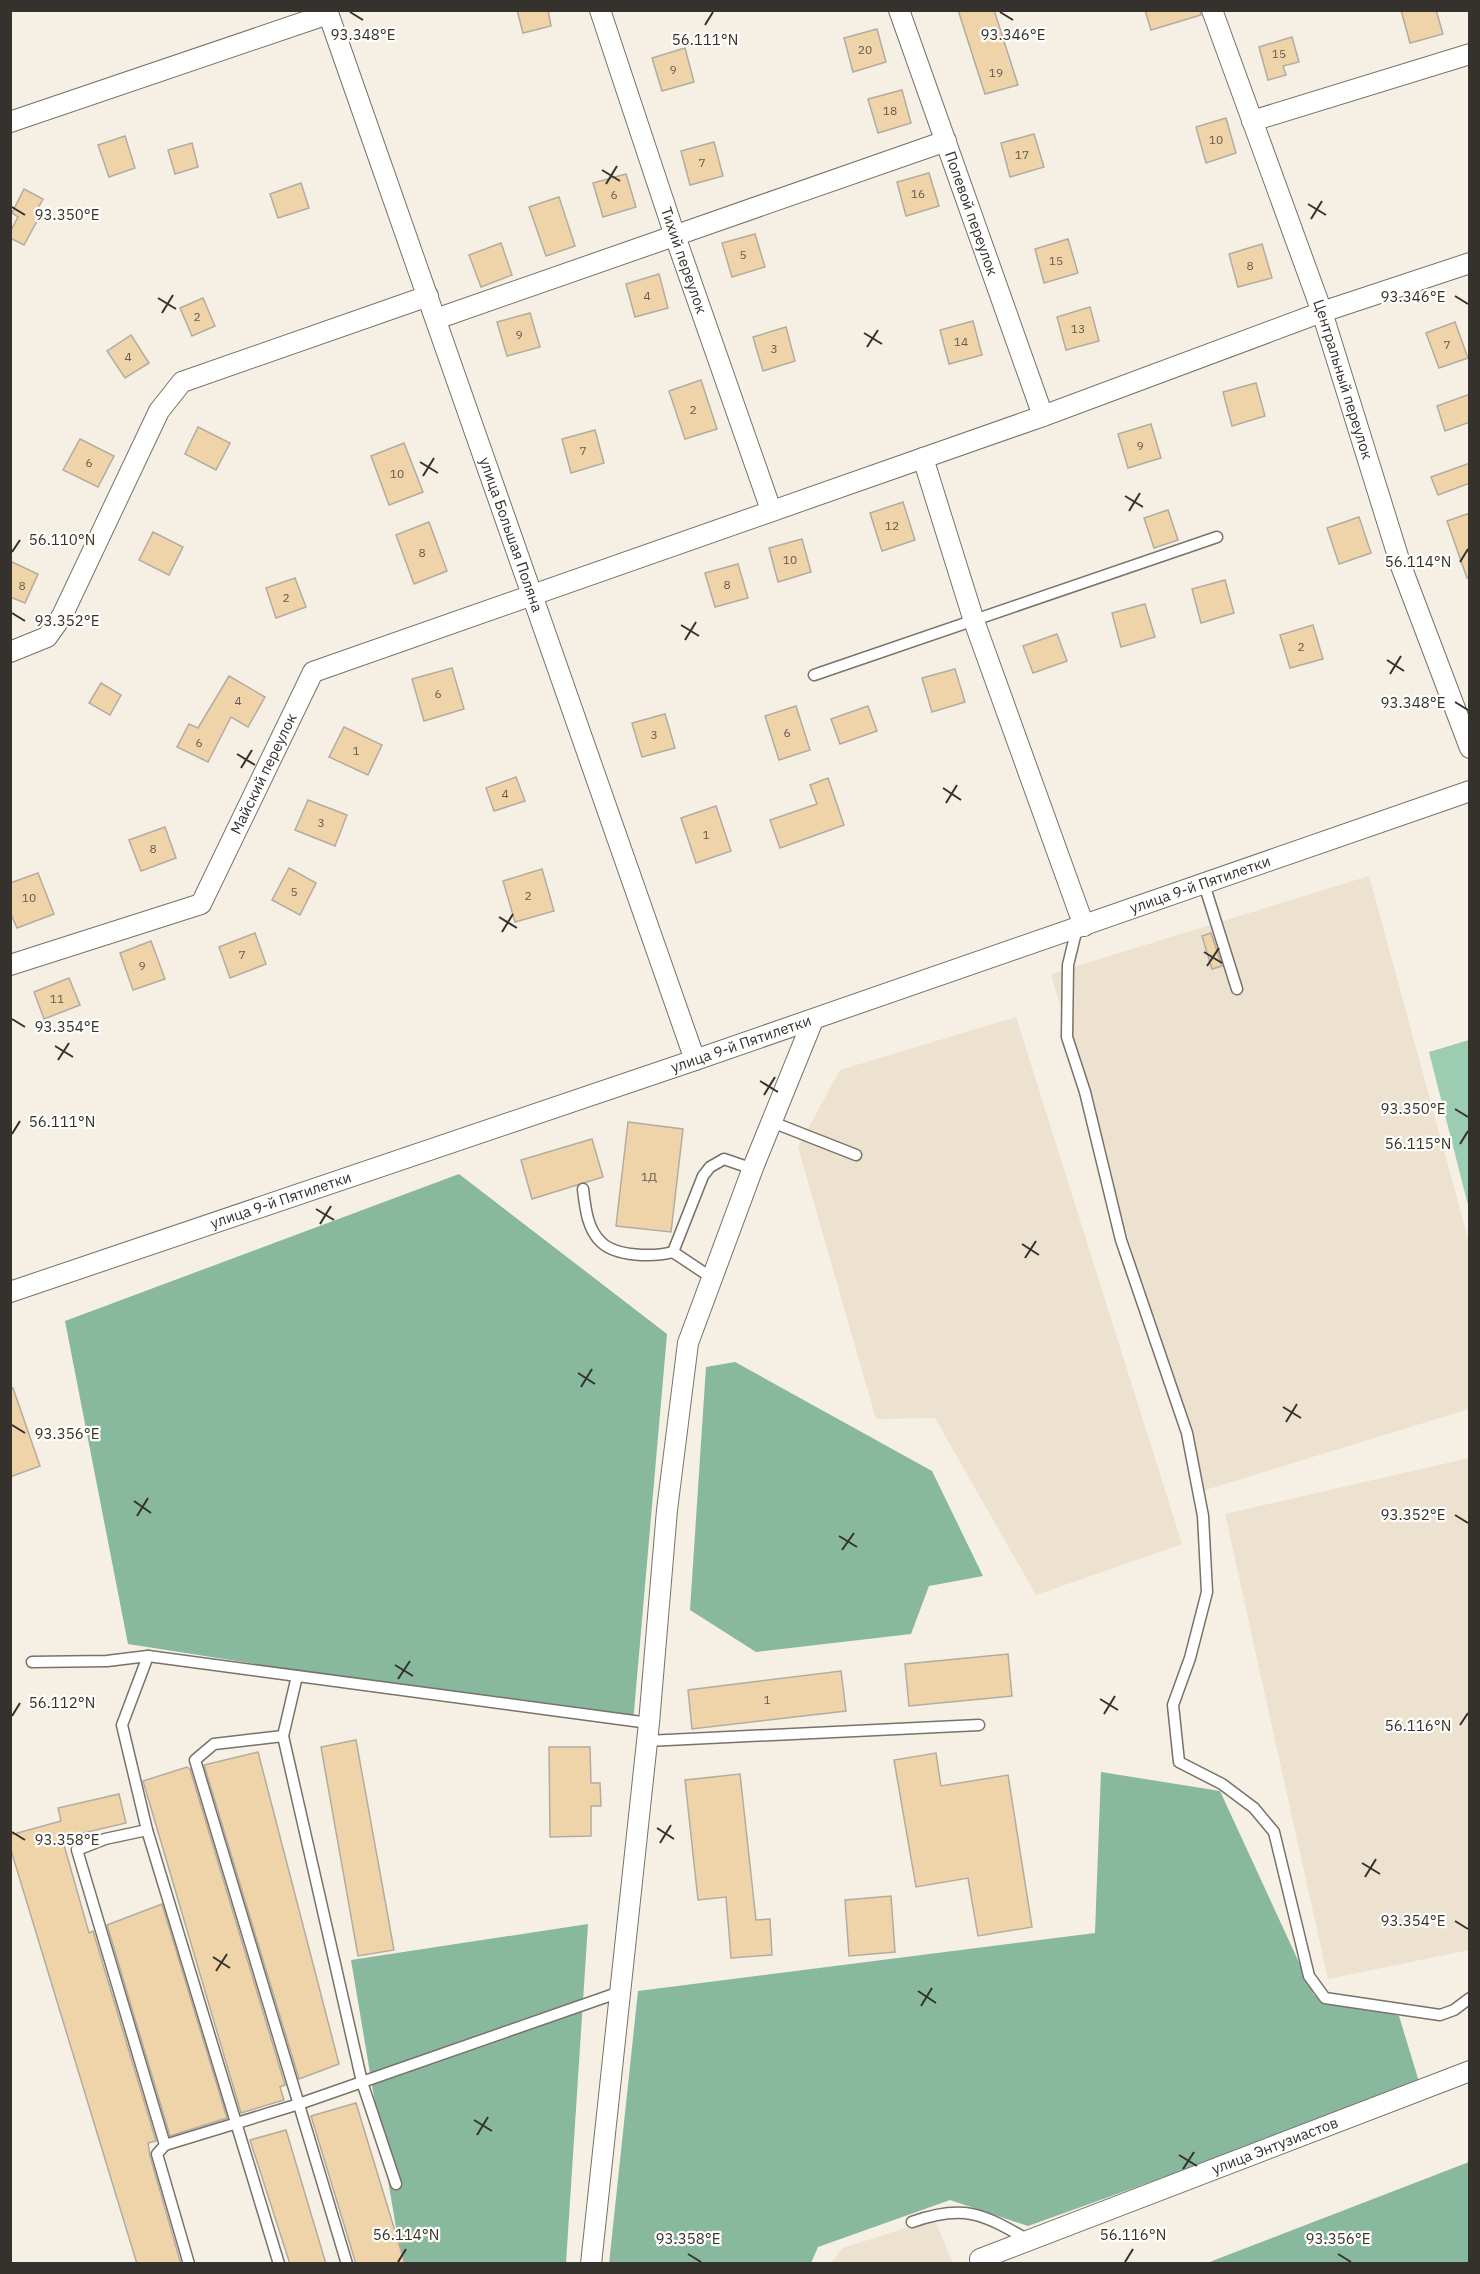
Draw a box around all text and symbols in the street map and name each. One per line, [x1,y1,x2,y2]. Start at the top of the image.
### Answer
text: 93.348°E [331,25,395,44]
text: 93.346°E [981,25,1045,44]
text: 56.111°N [672,30,738,49]
house number: 20 [858,42,872,57]
house number: 15 [1272,46,1286,61]
house number: 9 [669,62,677,77]
house number: 19 [989,65,1003,80]
house number: 18 [883,103,897,118]
house number: 10 [1209,132,1223,147]
house number: 17 [1015,147,1029,162]
street label: Полевой переулок [941,149,1002,278]
house number: 7 [698,155,706,170]
house number: 16 [911,186,925,201]
house number: 6 [610,187,618,202]
street label: Тихий переулок [657,204,711,316]
text: 93.350°E [35,205,99,224]
house number: 5 [739,247,747,262]
house number: 15 [1049,253,1063,268]
house number: 8 [1246,258,1254,273]
text: 93.346°E [1381,287,1445,306]
house number: 4 [643,288,651,303]
street label: Центральный переулок [1309,297,1377,462]
house number: 2 [193,309,201,324]
house number: 13 [1071,321,1085,336]
house number: 9 [515,327,523,342]
house number: 14 [954,334,968,349]
house number: 7 [1443,337,1451,352]
house number: 3 [770,341,778,356]
house number: 4 [124,349,132,364]
house number: 2 [689,402,697,417]
house number: 9 [1136,438,1144,453]
house number: 7 [579,443,587,458]
street label: улица Большая Поляна [475,454,547,615]
house number: 6 [85,455,93,470]
house number: 10 [390,466,404,481]
house number: 12 [885,518,899,533]
text: 56.110°N [29,530,95,549]
house number: 8 [418,545,426,560]
house number: 10 [783,552,797,567]
text: 56.114°N [1385,552,1451,571]
house number: 8 [723,577,731,592]
house number: 8 [18,578,26,593]
house number: 2 [282,590,290,605]
text: 93.352°E [35,611,99,630]
house number: 2 [1297,639,1305,654]
house number: 6 [434,686,442,701]
house number: 4 [234,693,242,708]
text: 93.348°E [1381,693,1445,712]
street label: Майский переулок [226,710,301,837]
house number: 6 [783,725,791,740]
house number: 3 [650,727,658,742]
house number: 6 [195,735,203,750]
house number: 1 [352,743,360,758]
house number: 4 [501,786,509,801]
house number: 3 [317,815,325,830]
house number: 1 [702,827,710,842]
house number: 8 [149,841,157,856]
street label: улица 9-й Пятилетки [1127,851,1273,917]
house number: 5 [290,884,298,899]
house number: 2 [524,888,532,903]
house number: 10 [22,890,36,905]
house number: 7 [238,947,246,962]
house number: 9 [138,958,146,973]
house number: 11 [50,991,64,1006]
street label: улица 9-й Пятилетки [668,1010,814,1077]
text: 93.354°E [35,1017,99,1036]
text: 93.350°E [1381,1099,1445,1118]
text: 56.111°N [29,1112,95,1131]
text: 56.115°N [1385,1134,1451,1153]
street label: улица 9-й Пятилетки [208,1167,354,1232]
house number: 1Д [641,1169,657,1184]
text: 93.356°E [35,1424,99,1443]
text: 93.352°E [1381,1505,1445,1524]
house number: 1 [763,1692,771,1707]
text: 56.112°N [29,1693,95,1712]
text: 56.116°N [1385,1716,1451,1735]
text: 93.358°E [35,1830,99,1849]
text: 93.354°E [1381,1911,1445,1930]
street label: улица Энтузиастов [1209,2113,1341,2178]
text: 56.114°N [373,2225,439,2244]
text: 56.116°N [1100,2225,1166,2244]
text: 93.358°E [656,2229,720,2248]
text: 93.356°E [1306,2229,1370,2248]

